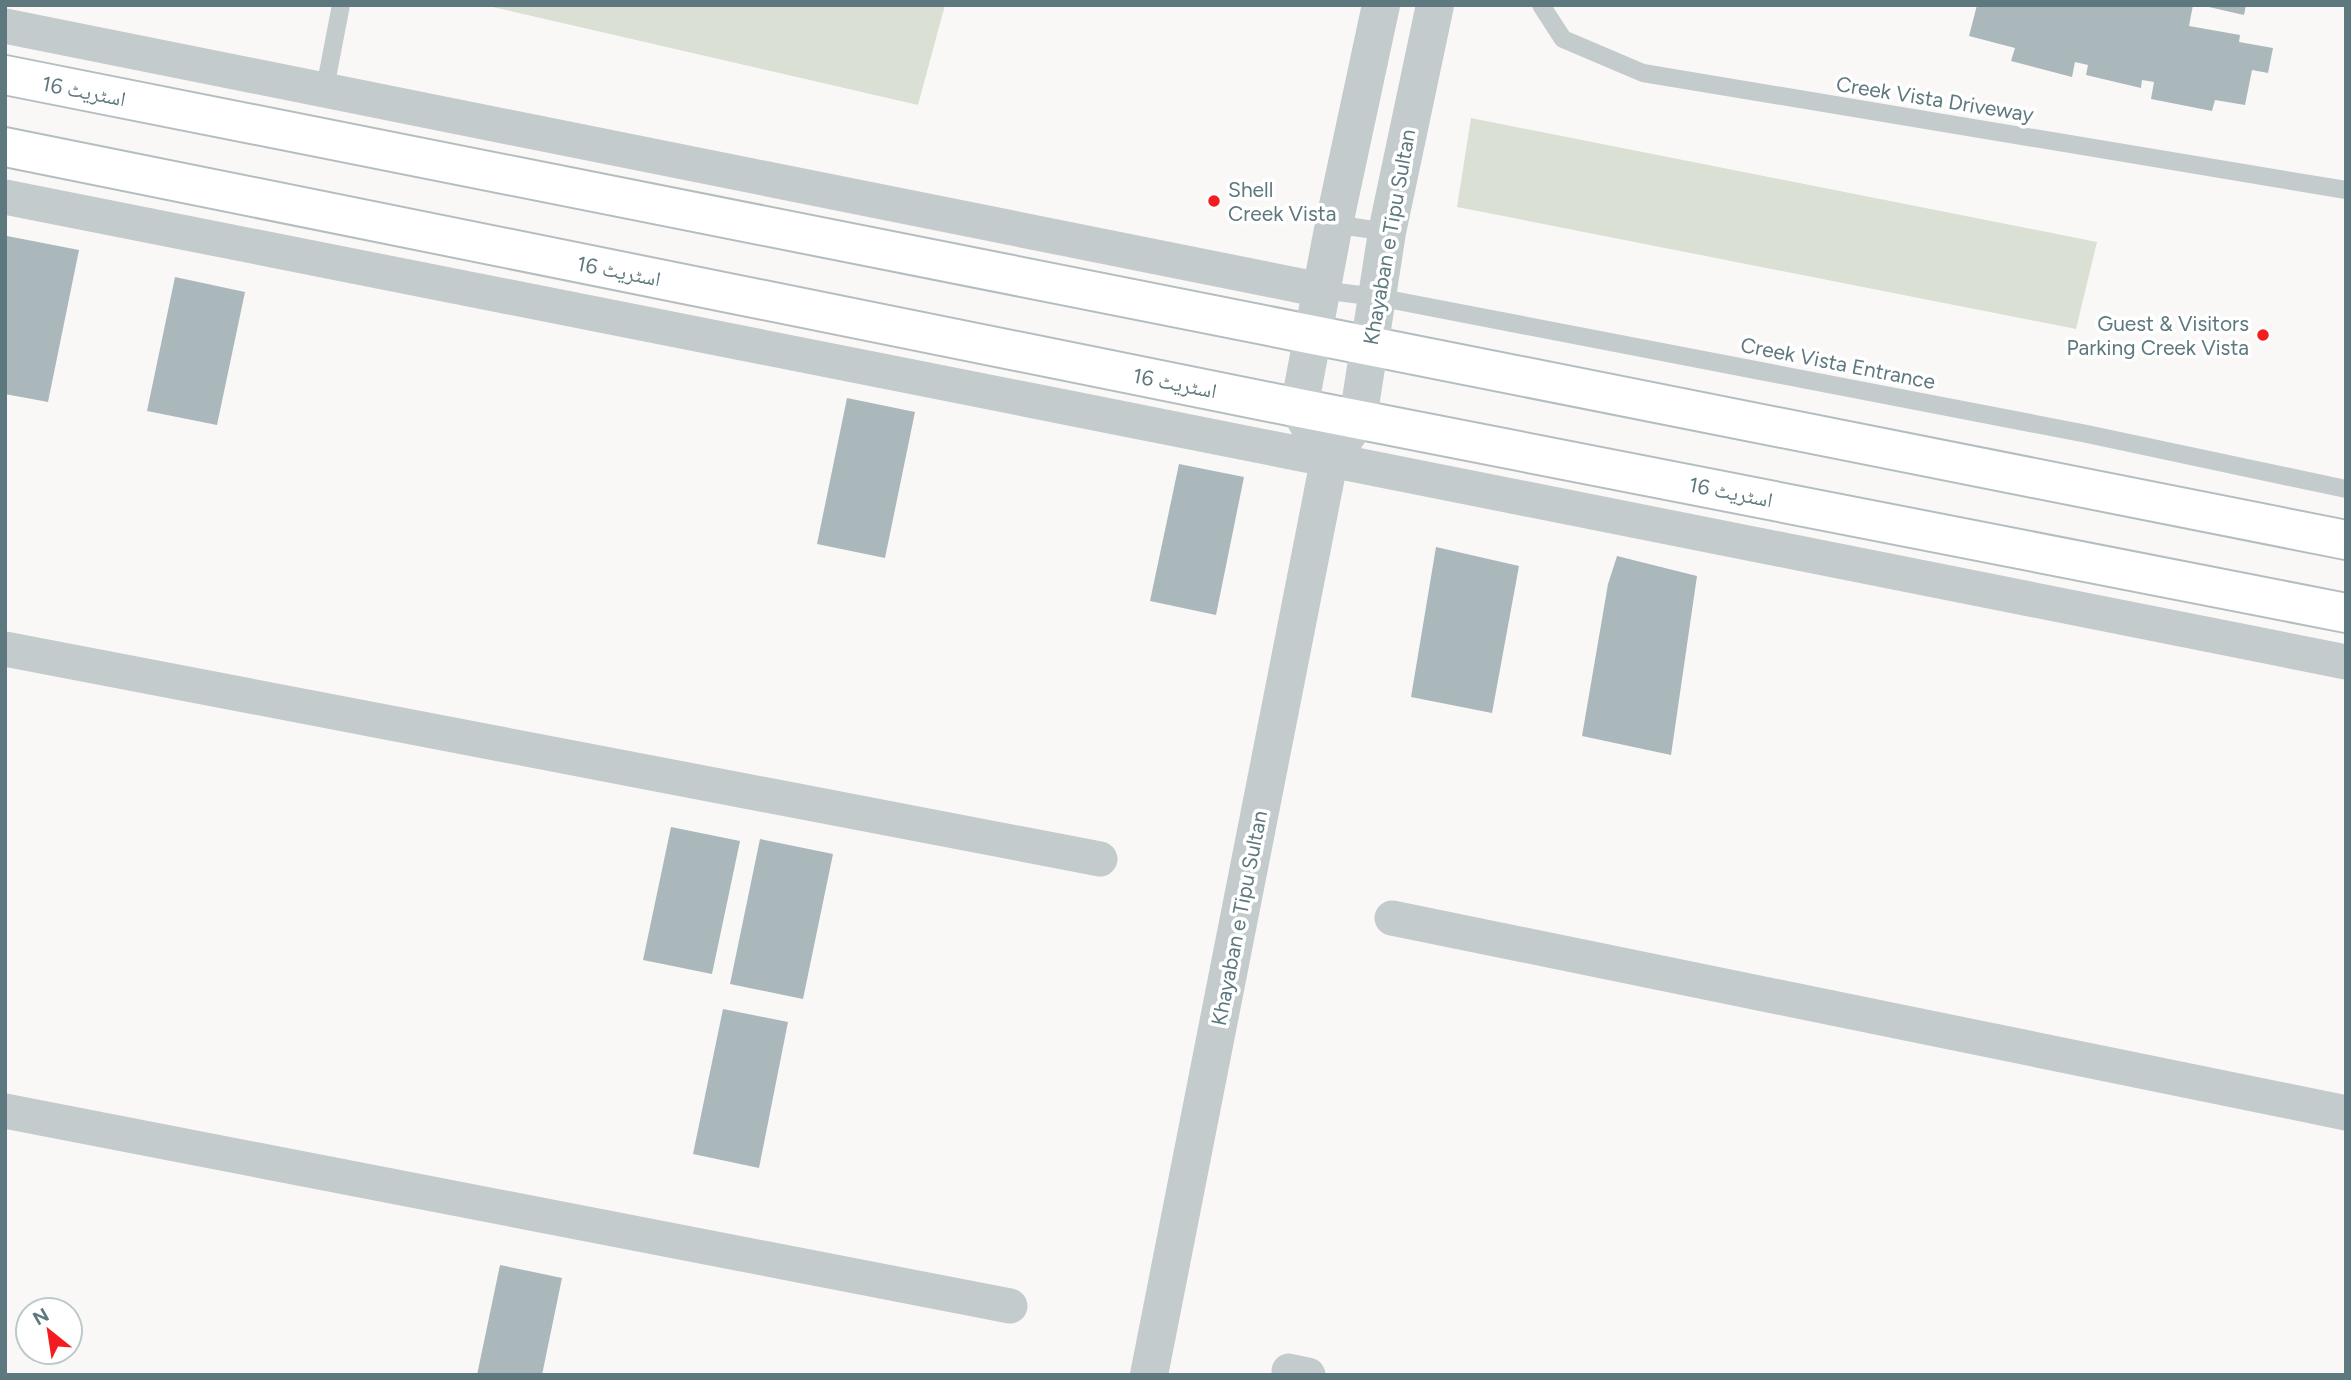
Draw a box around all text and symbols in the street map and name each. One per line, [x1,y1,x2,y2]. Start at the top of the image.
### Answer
street label: اسٹریٹ 16 [40,71,128,111]
street label: Creek Vista Driveway [1834,71,2036,127]
street label: Khayaban e Tipu Sultan [1358,127,1420,347]
place label: Shell Creek Vista [1228,177,1336,226]
marker: Shell Creek Vista [1206,193,1222,209]
street label: اسٹریٹ 16 [575,251,663,291]
place label: Guest & Visitors Parking Creek Vista [2067,311,2249,360]
marker: Guest & Visitors Parking Creek Vista [2255,327,2271,343]
street label: Creek Vista Entrance [1738,332,1938,394]
street label: اسٹریٹ 16 [1131,363,1219,403]
street label: اسٹریٹ 16 [1687,472,1775,512]
street label: Khayaban e Tipu Sultan [1206,808,1272,1028]
north arrow [14,1296,84,1366]
text: N [29,1303,53,1330]

